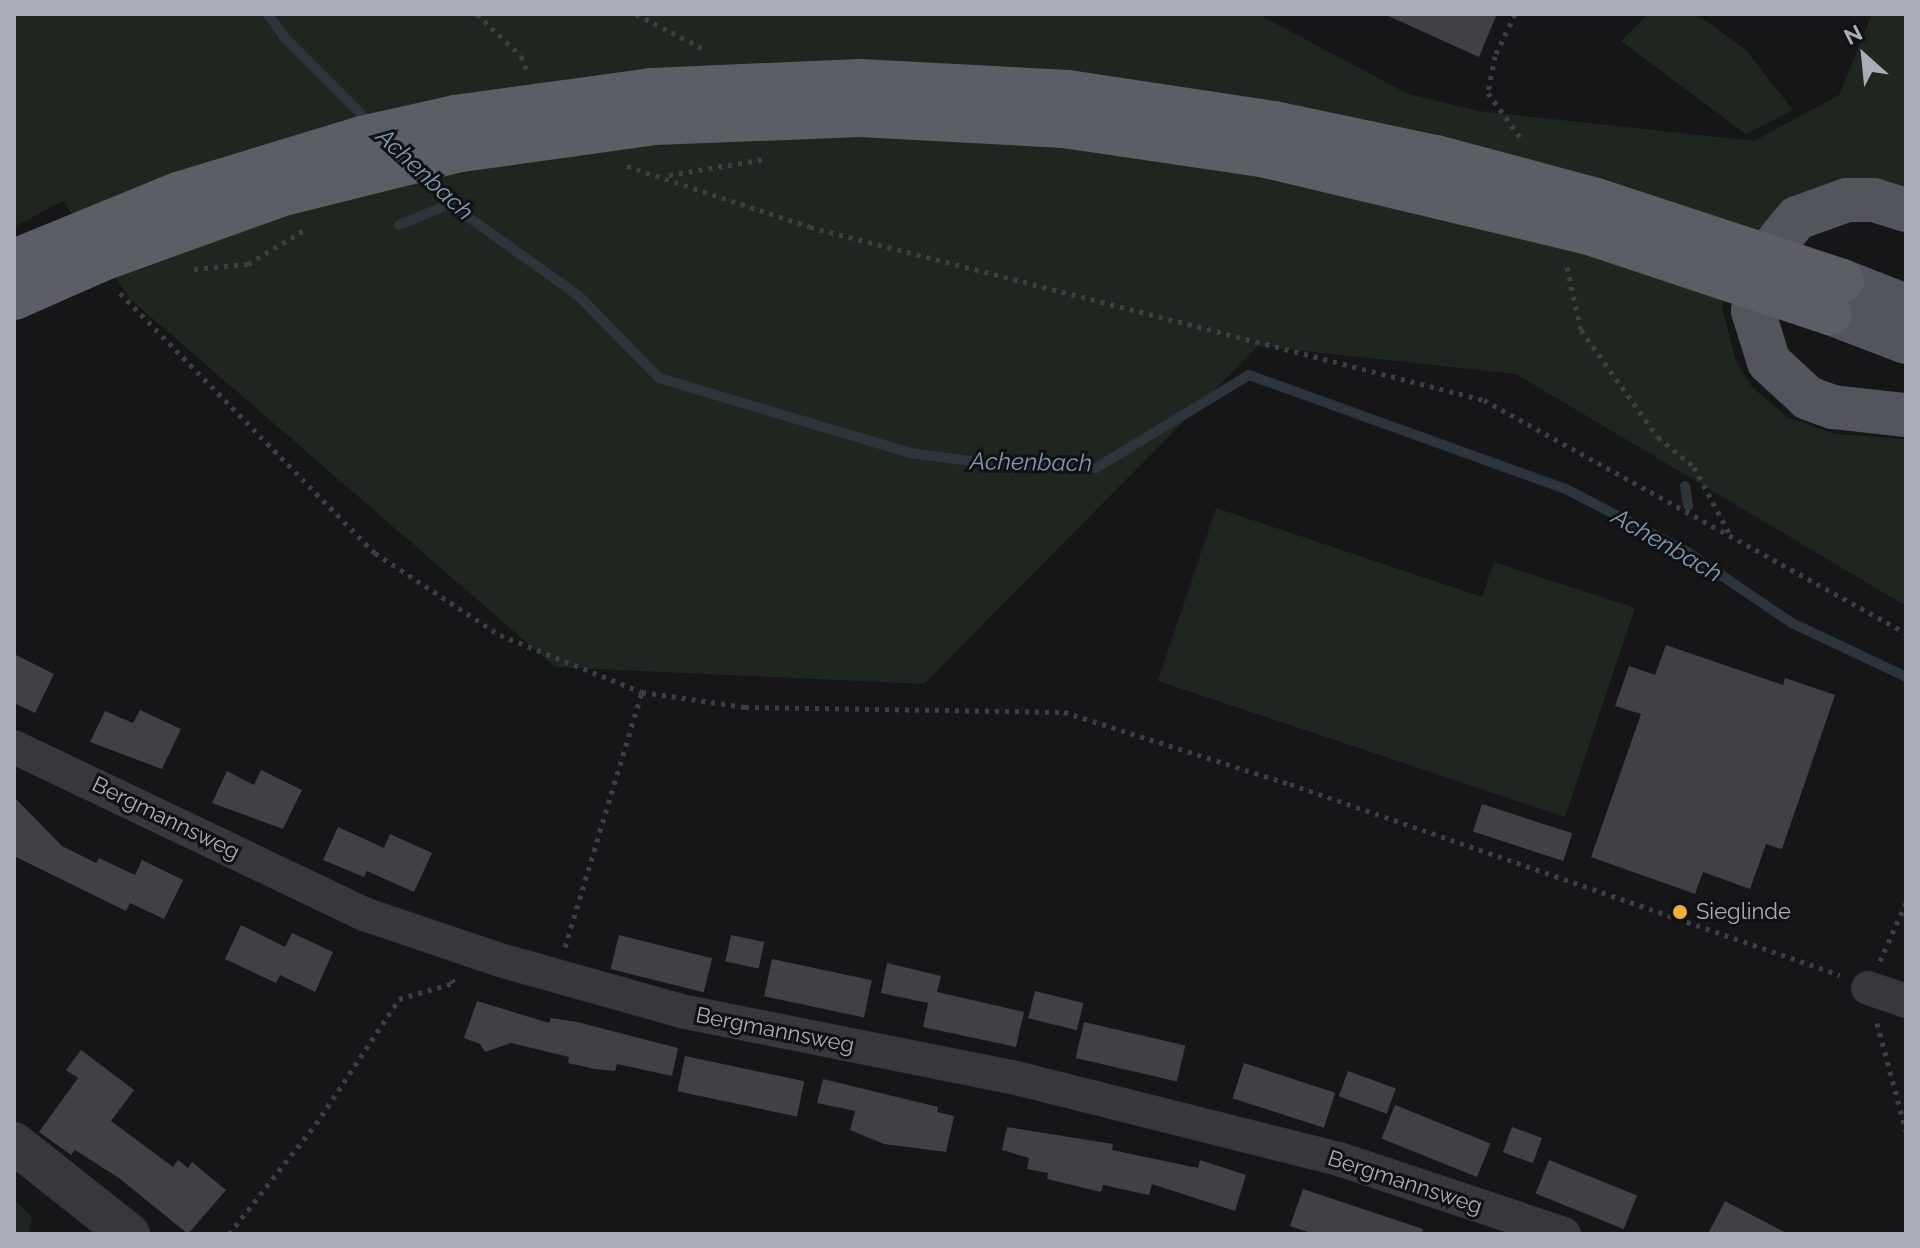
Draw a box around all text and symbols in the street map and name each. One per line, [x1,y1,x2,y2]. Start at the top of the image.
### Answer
north arrow [1824,16,1904,96]
text: N [1840,19,1866,50]
water label: Achenbach [371,122,479,226]
water label: Achenbach [970,447,1092,477]
water label: Achenbach [1607,502,1727,588]
street label: Bergmannsweg [88,771,244,865]
place label: Sieglinde [1696,899,1791,925]
marker: Sieglinde [1671,903,1689,921]
street label: Bergmannsweg [694,1002,856,1058]
street label: Bergmannsweg [1324,1145,1486,1219]

